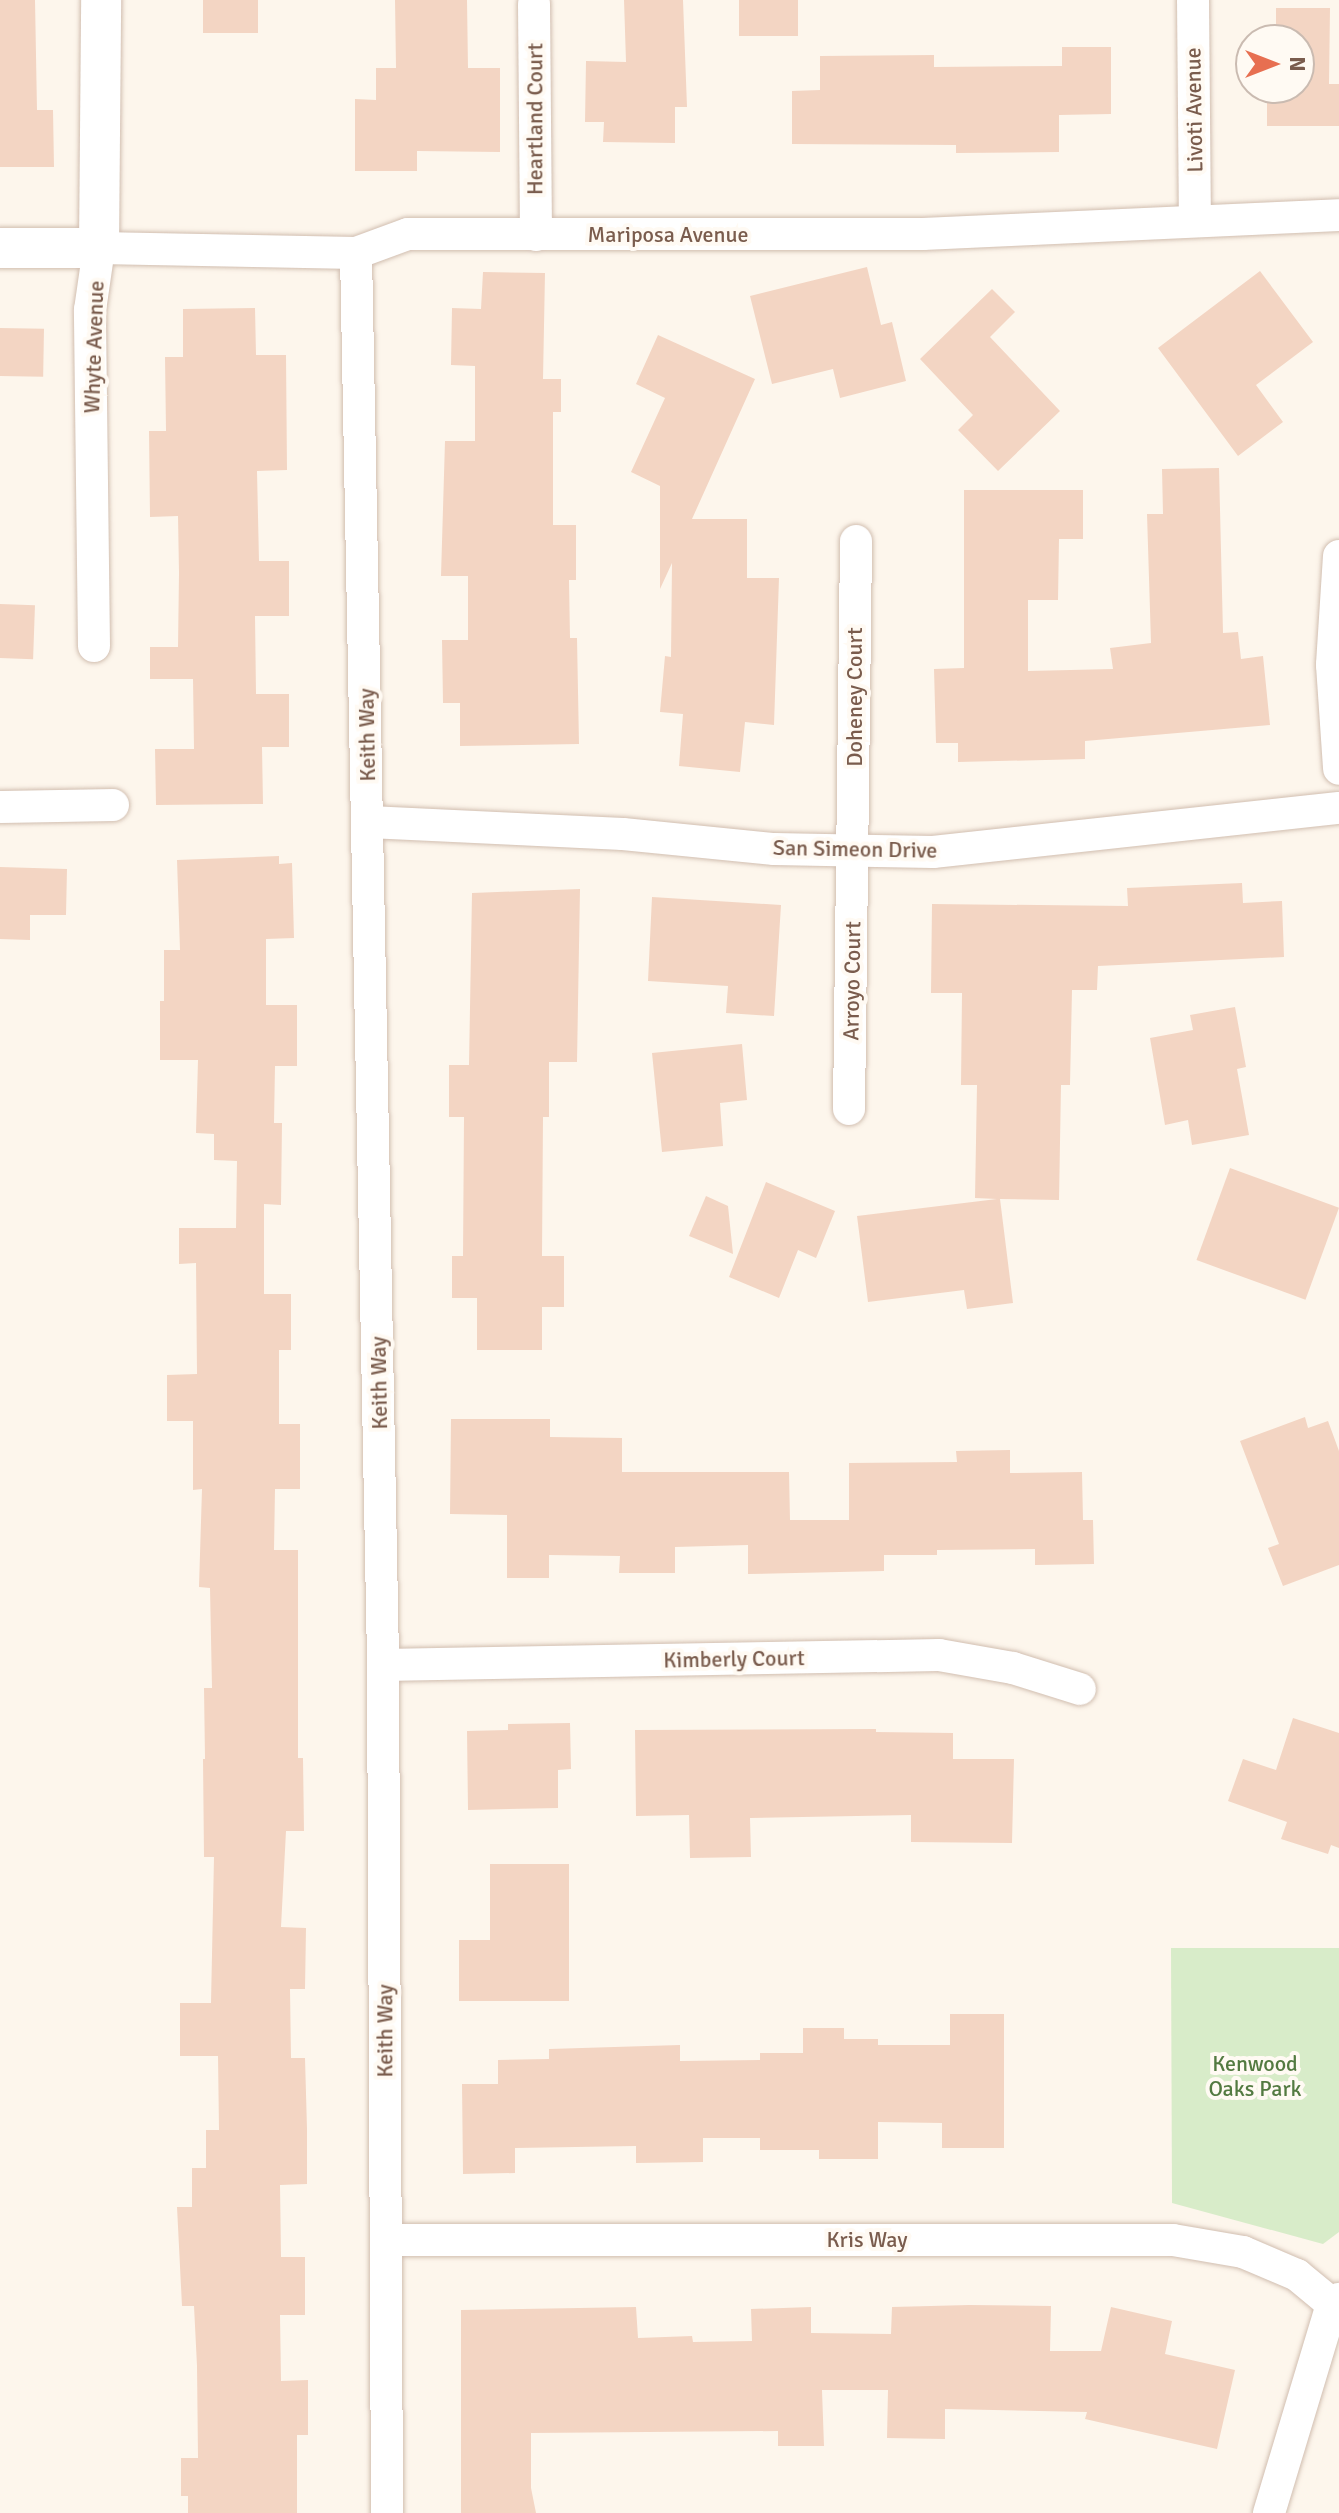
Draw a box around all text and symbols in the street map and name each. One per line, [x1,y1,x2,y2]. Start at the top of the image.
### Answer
north arrow [1235,24,1315,104]
street label: Heartland Court [522,43,548,195]
street label: Livoti Avenue [1180,47,1208,173]
text: N [1284,56,1311,72]
street label: Mariposa Avenue [588,222,748,248]
street label: Whyte Avenue [78,280,110,414]
street label: Doheney Court [842,627,868,767]
street label: Keith Way [353,688,381,782]
street label: San Simeon Drive [773,834,937,864]
street label: Arroyo Court [838,921,866,1041]
street label: Keith Way [365,1336,393,1430]
street label: Kimberly Court [663,1645,805,1673]
street label: Keith Way [372,1984,398,2078]
park label: Kenwood Oaks Park [1208,2050,1302,2102]
street label: Kris Way [826,2227,908,2253]

